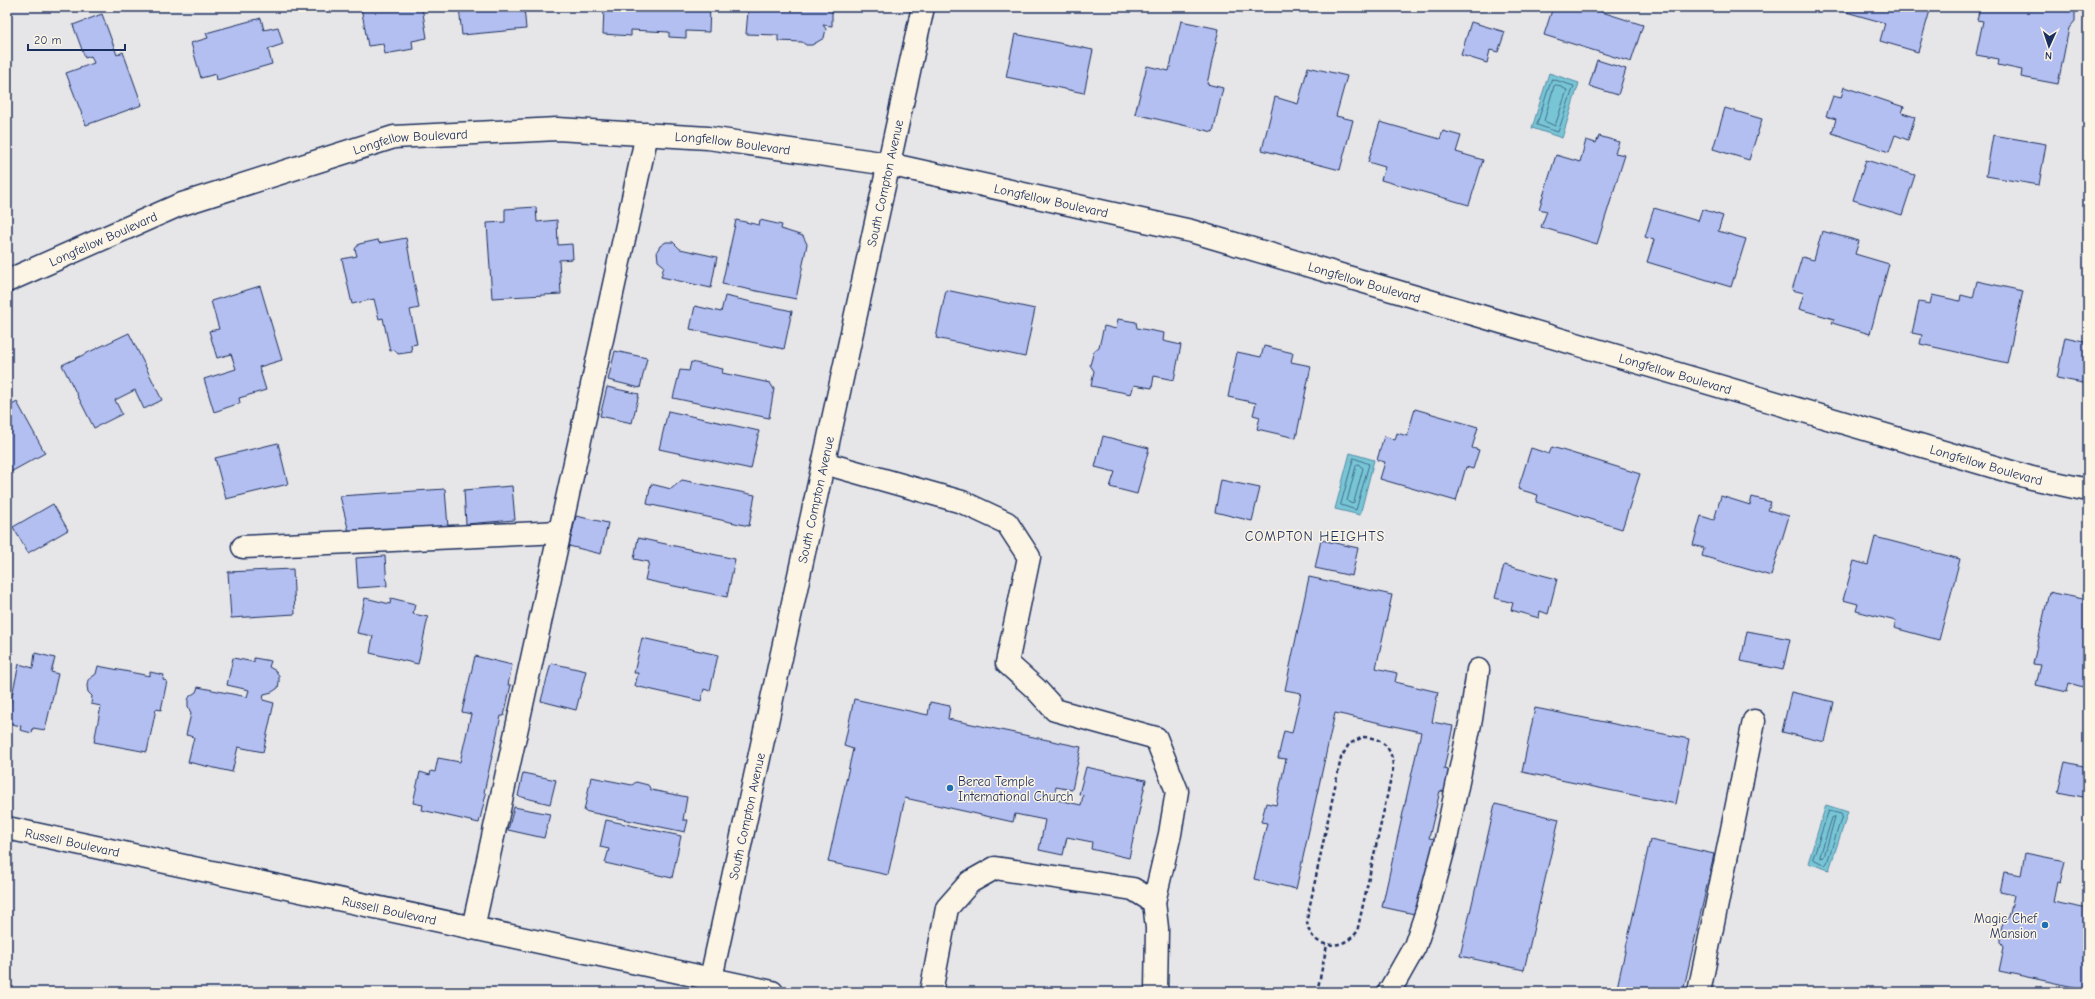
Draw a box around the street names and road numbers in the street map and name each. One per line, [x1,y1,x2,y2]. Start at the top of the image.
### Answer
street label: South Compton Avenue [863,118,906,248]
street label: Longfellow Boulevard [351,126,468,157]
street label: Longfellow Boulevard [674,129,791,157]
street label: Longfellow Boulevard [993,180,1110,220]
street label: Longfellow Boulevard [47,208,159,269]
street label: Longfellow Boulevard [1307,258,1422,306]
street label: Longfellow Boulevard [1617,350,1733,397]
street label: South Compton Avenue [794,434,837,565]
street label: Longfellow Boulevard [1928,441,2044,488]
street label: South Compton Avenue [725,751,768,881]
street label: Russell Boulevard [24,825,121,859]
street label: Russell Boulevard [341,893,438,927]

